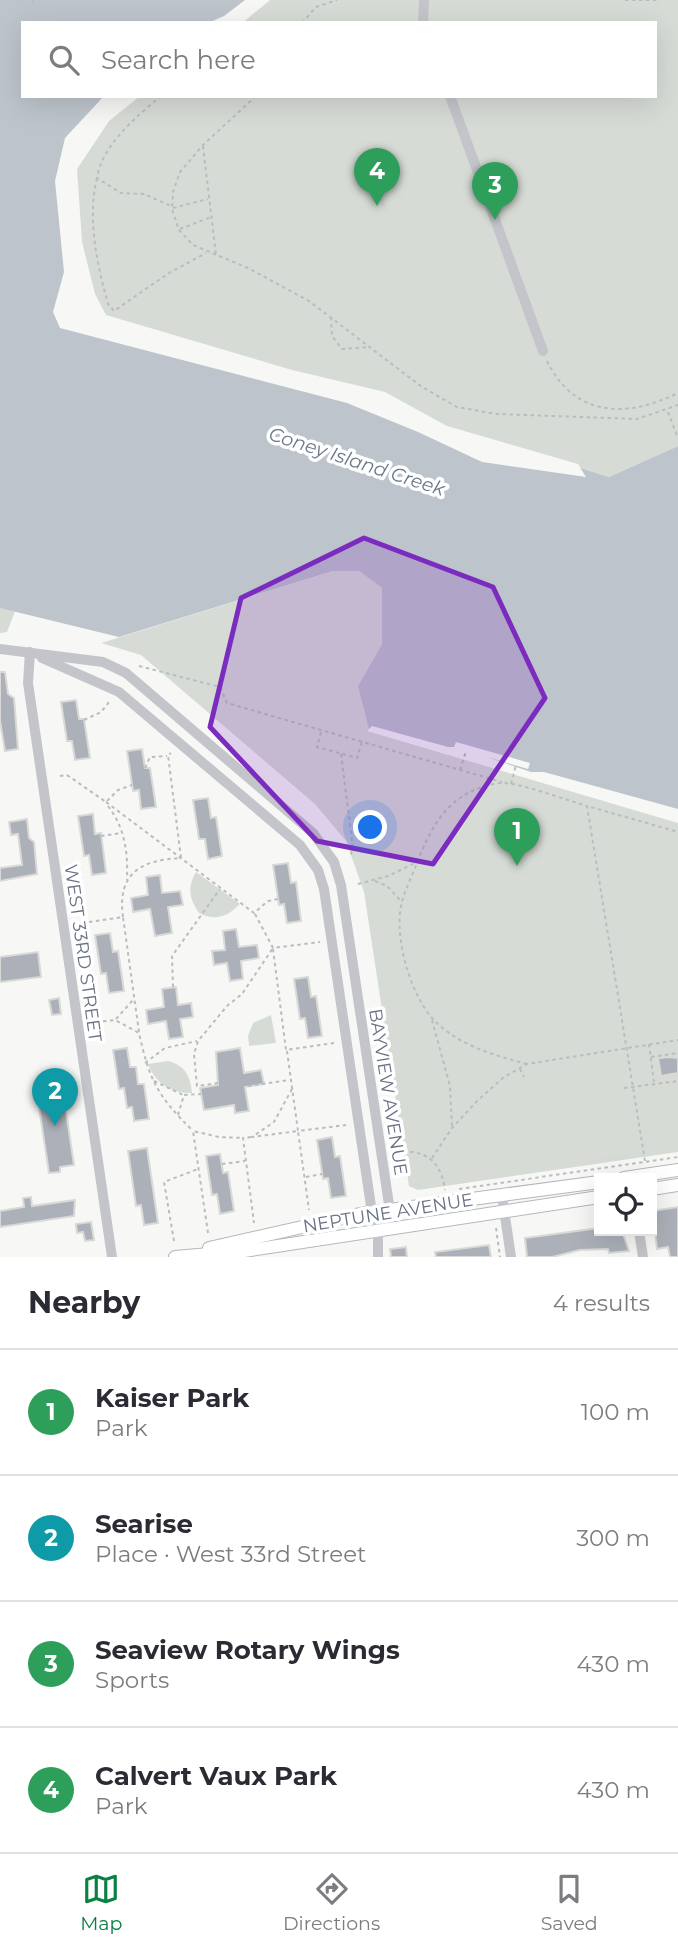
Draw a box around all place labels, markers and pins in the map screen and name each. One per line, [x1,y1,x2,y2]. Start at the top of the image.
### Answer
pin: 4 [354,148,400,206]
pin: 3 [472,162,518,220]
pin: 1 [494,808,540,866]
pin: 2 [32,1068,78,1126]

